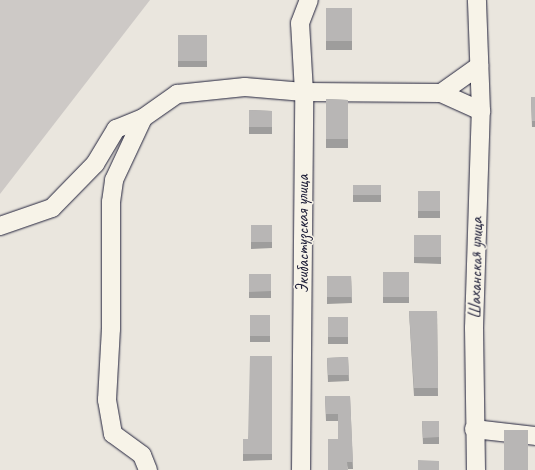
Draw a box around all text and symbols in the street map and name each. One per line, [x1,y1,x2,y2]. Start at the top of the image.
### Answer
street label: Экибастузская улица [293,174,313,294]
street label: Шаханская улица [465,216,487,320]

